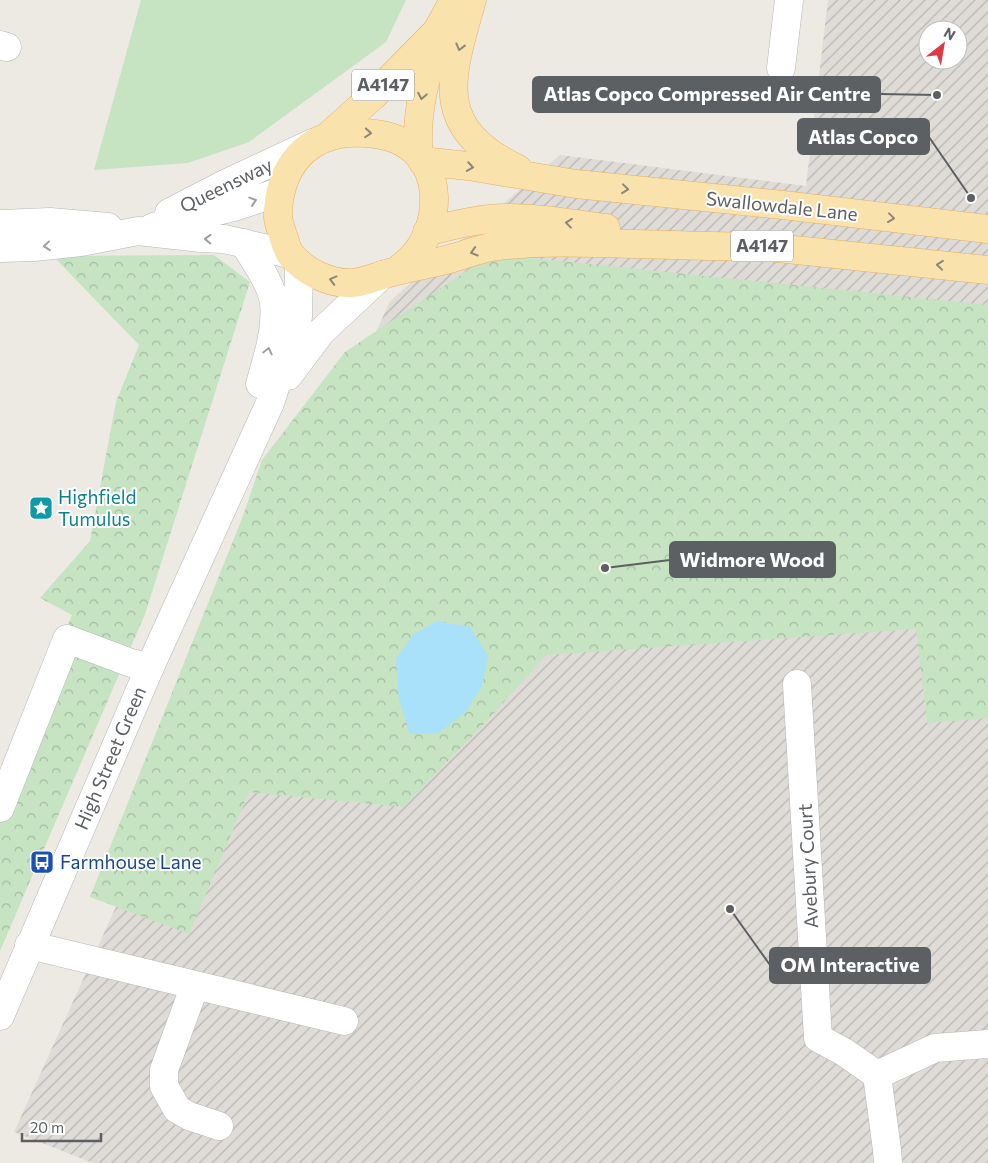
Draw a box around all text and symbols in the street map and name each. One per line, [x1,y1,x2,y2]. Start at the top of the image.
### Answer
north arrow [918,20,968,70]
text: N [941,23,959,43]
one-way arrow [455,43,466,52]
road number: A4147 [352,70,414,100]
callout: Atlas Copco Compressed Air Centre [533,77,880,112]
text: Atlas Copco Compressed Air Centre [544,81,870,105]
one-way arrow [417,91,427,100]
callout: Atlas Copco [798,119,929,154]
text: Atlas Copco [808,124,918,148]
one-way arrow [364,127,372,138]
street label: Queensway [176,152,276,217]
one-way arrow [466,161,475,171]
one-way arrow [621,183,629,194]
street label: Swallowdale Lane [705,186,859,225]
one-way arrow [248,197,256,207]
one-way arrow [887,212,895,223]
one-way arrow [565,218,573,229]
road number: A4147 [731,230,793,262]
one-way arrow [204,233,212,244]
one-way arrow [43,240,51,251]
one-way arrow [470,246,478,256]
one-way arrow [935,260,943,271]
one-way arrow [328,275,337,286]
one-way arrow [262,346,273,355]
place label: Highfield Tumulus [58,485,137,530]
place icon: Highfield Tumulus [28,495,54,521]
callout: Widmore Wood [670,542,835,577]
text: Widmore Wood [679,547,825,571]
street label: High Street Green [69,683,150,833]
street label: Avebury Court [793,803,822,929]
bus stop icon: Farmhouse Lane [29,849,55,875]
place label: Farmhouse Lane [60,850,202,873]
callout: OM Interactive [770,948,930,983]
text: OM Interactive [780,952,920,976]
scale bar [22,1110,101,1142]
text: 20 m [30,1118,64,1136]

